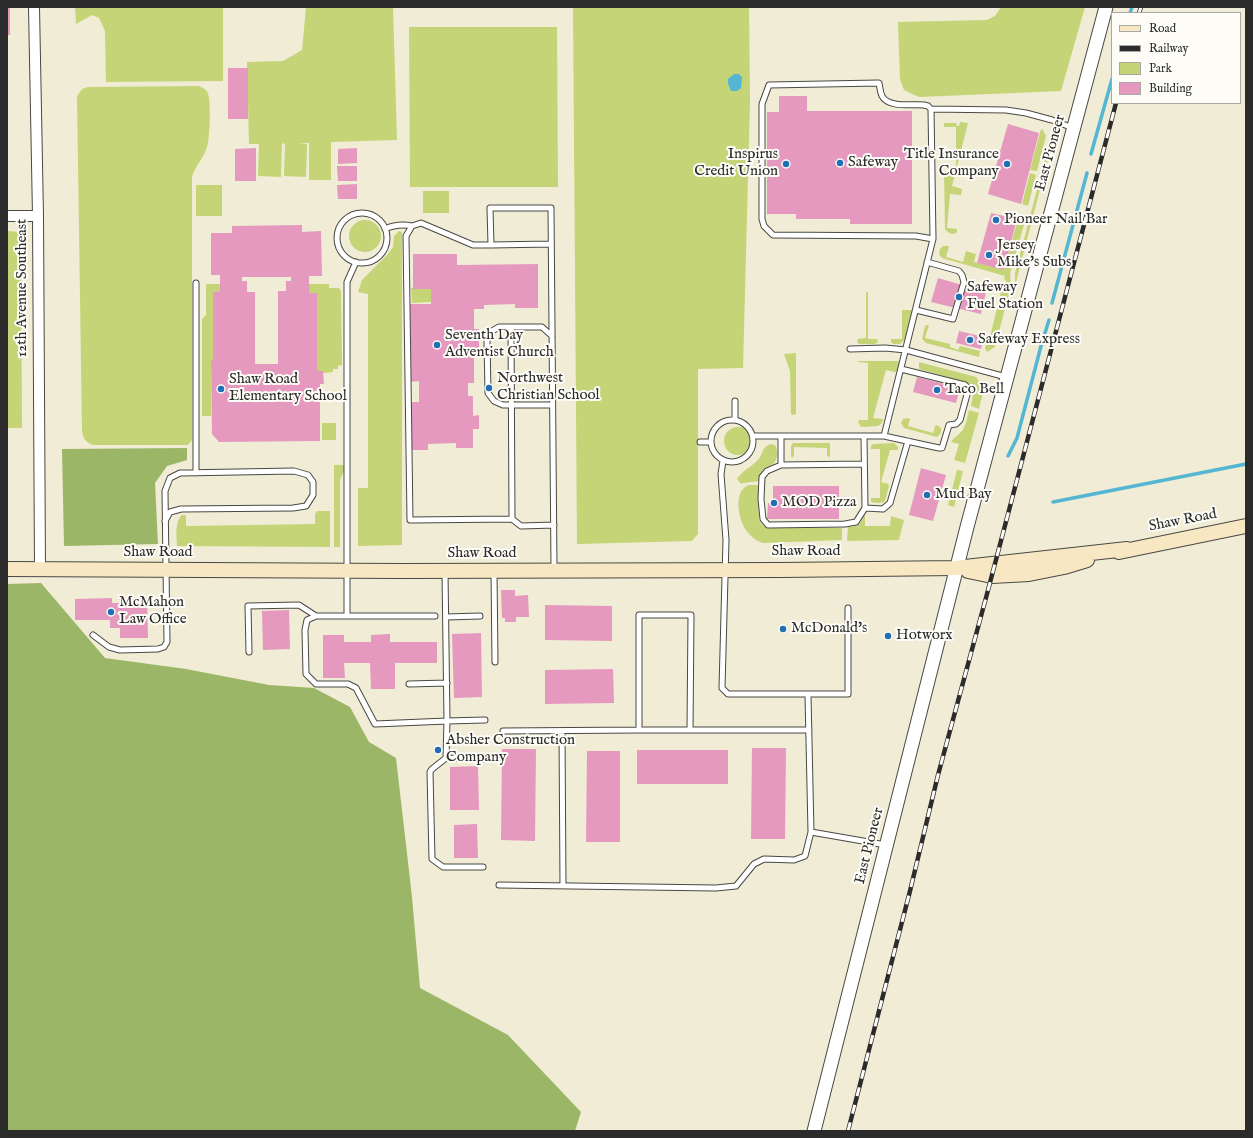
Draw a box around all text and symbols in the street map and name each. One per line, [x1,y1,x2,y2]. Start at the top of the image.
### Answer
legend [1111,12,1241,104]
text: Road [1149,21,1176,36]
text: Railway [1149,41,1188,56]
text: Park [1149,61,1172,76]
text: Building [1149,81,1192,96]
street label: East Pioneer [1032,113,1070,193]
place label: Inspirus Credit Union [694,146,778,181]
place label: Title Insurance Company [904,146,999,181]
place label: Safeway [848,154,898,172]
marker: Safeway [835,158,845,168]
marker: Inspirus Credit Union [781,159,791,169]
marker: Title Insurance Company [1002,159,1012,169]
place label: Pioneer Nail Bar [1004,211,1108,229]
marker: Pioneer Nail Bar [991,215,1001,225]
street label: 12th Avenue Southeast [14,219,32,357]
place label: Jersey Mike's Subs [997,237,1071,272]
marker: Jersey Mike's Subs [984,250,994,260]
place label: Safeway Fuel Station [967,279,1043,314]
marker: Safeway Fuel Station [954,292,964,302]
place label: Seventh Day Adventist Church [445,327,554,362]
place label: Safeway Express [978,331,1080,349]
marker: Safeway Express [965,335,975,345]
marker: Seventh Day Adventist Church [432,340,442,350]
place label: Northwest Christian School [497,370,600,405]
place label: Shaw Road Elementary School [229,371,347,406]
place label: Taco Bell [945,381,1004,399]
marker: Northwest Christian School [484,383,494,393]
marker: Shaw Road Elementary School [216,384,226,394]
marker: Taco Bell [932,385,942,395]
place label: Mud Bay [935,486,992,504]
marker: Mud Bay [922,490,932,500]
place label: MOD Pizza [782,494,857,512]
marker: MOD Pizza [769,498,779,508]
street label: Shaw Road [1147,506,1219,536]
street label: Shaw Road [772,543,840,561]
street label: Shaw Road [124,544,192,562]
street label: Shaw Road [448,545,516,563]
place label: McMahon Law Office [119,594,187,629]
marker: McMahon Law Office [106,607,116,617]
place label: McDonald's [791,620,867,638]
marker: McDonald's [778,624,788,634]
place label: Hotworx [896,627,952,645]
marker: Hotworx [883,631,893,641]
place label: Absher Construction Company [446,732,575,767]
marker: Absher Construction Company [433,745,443,755]
street label: East Pioneer [852,806,888,886]

